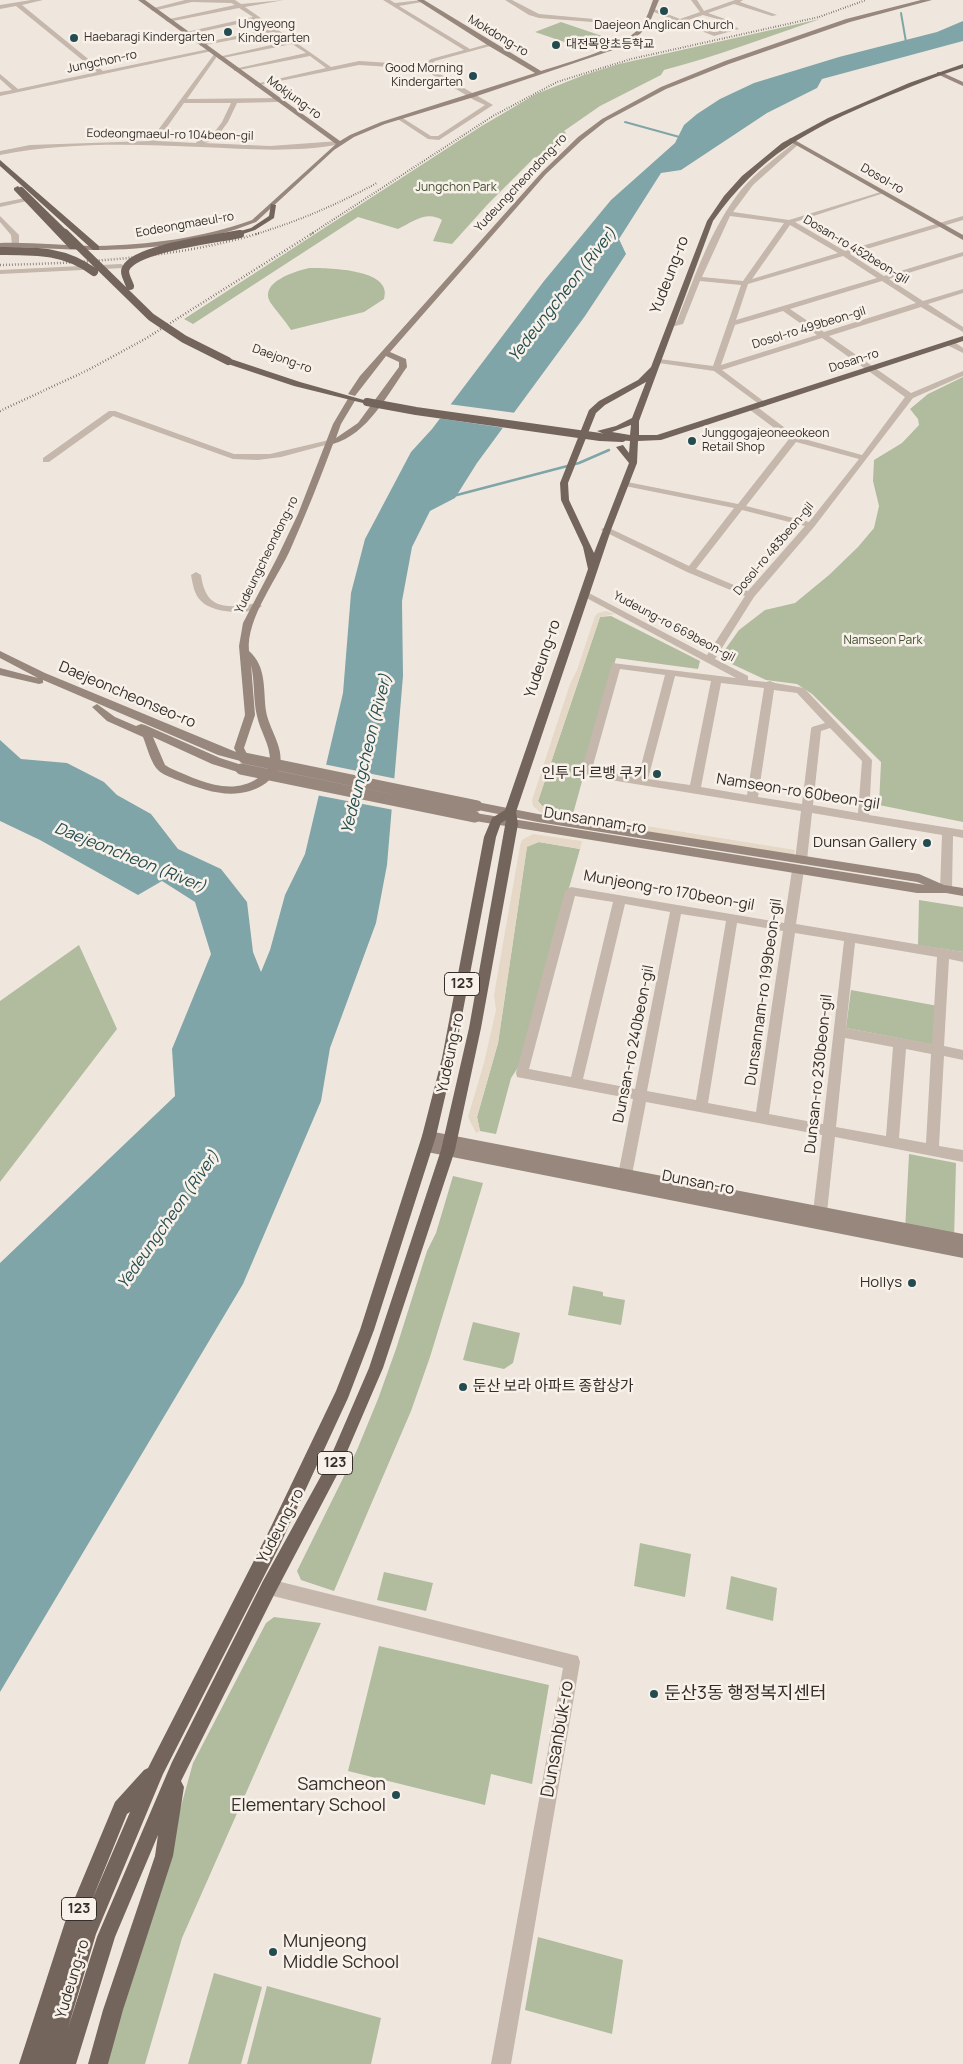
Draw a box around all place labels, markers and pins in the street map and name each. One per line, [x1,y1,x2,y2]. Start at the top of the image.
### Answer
marker: Daejeon Anglican Church [658,5,670,17]
place label: Ungyeong Kindergarten [238,18,310,46]
place label: Daejeon Anglican Church [594,19,734,33]
marker: Ungyeong Kindergarten [222,26,234,38]
place label: Haebaragi Kindergarten [84,31,215,45]
marker: Haebaragi Kindergarten [68,32,80,44]
place label: 대전목양초등학교 [566,38,654,52]
marker: 대전목양초등학교 [550,39,562,51]
place label: Good Morning Kindergarten [385,62,463,90]
marker: Good Morning Kindergarten [467,70,479,82]
place label: Junggogajeoneeokeon Retail Shop [702,427,829,455]
marker: Junggogajeoneeokeon Retail Shop [686,435,698,447]
place label: 인투 더 르뱅 쿠키 [541,765,647,783]
marker: 인투 더 르뱅 쿠키 [651,768,663,780]
place label: Dunsan Gallery [813,834,917,852]
marker: Dunsan Gallery [921,837,933,849]
place label: Hollys [860,1274,902,1292]
marker: Hollys [906,1277,918,1289]
place label: 둔산 보라 아파트 종합상가 [473,1378,634,1396]
marker: 둔산 보라 아파트 종합상가 [457,1381,469,1393]
place label: 둔산3동 행정복지센터 [664,1683,827,1705]
marker: 둔산3동 행정복지센터 [648,1688,660,1700]
place label: Samcheon Elementary School [231,1774,386,1816]
marker: Samcheon Elementary School [390,1789,402,1801]
place label: Munjeong Middle School [283,1931,399,1974]
marker: Munjeong Middle School [267,1946,279,1958]

